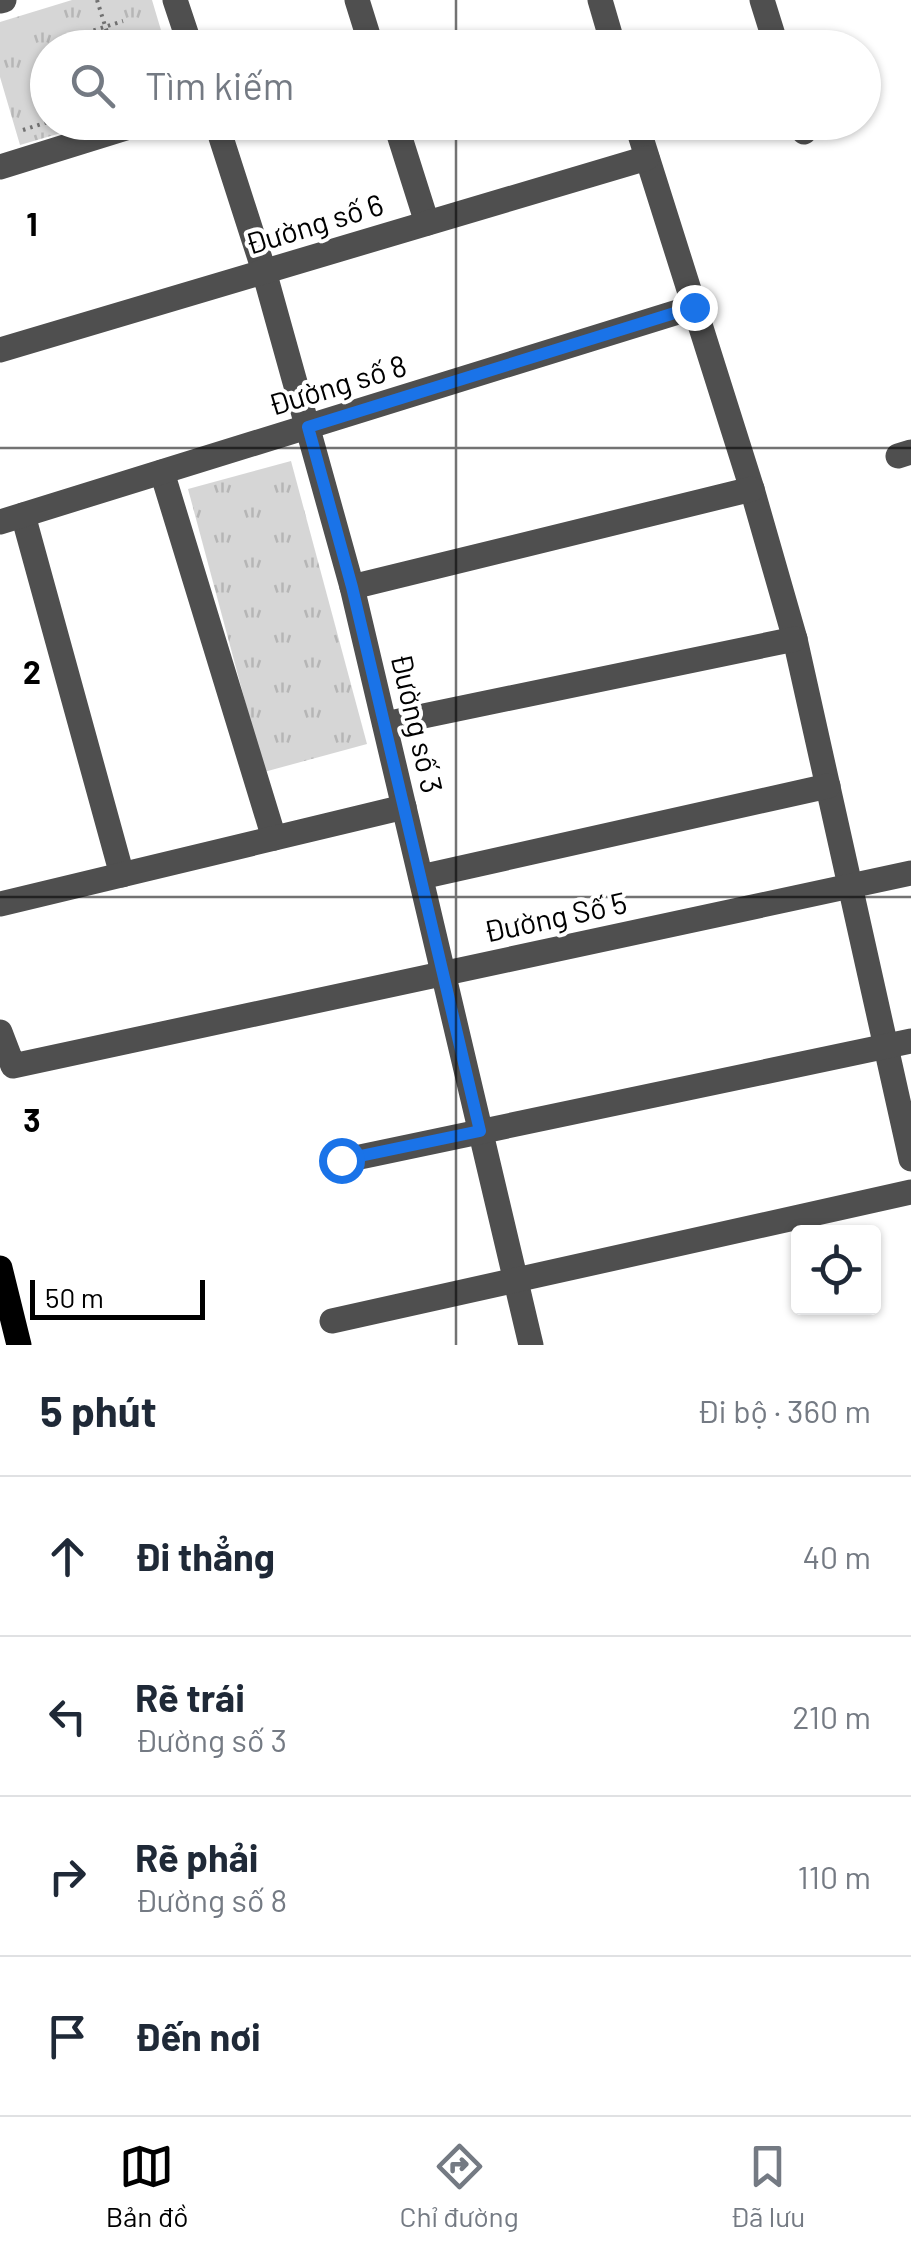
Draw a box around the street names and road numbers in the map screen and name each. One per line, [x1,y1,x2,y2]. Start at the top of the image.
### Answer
street label: Đường số 6 [241,185,387,261]
street label: Đường số 8 [264,346,410,422]
street label: Đường số 3 [384,650,452,796]
street label: Đường Số 5 [480,883,630,949]

